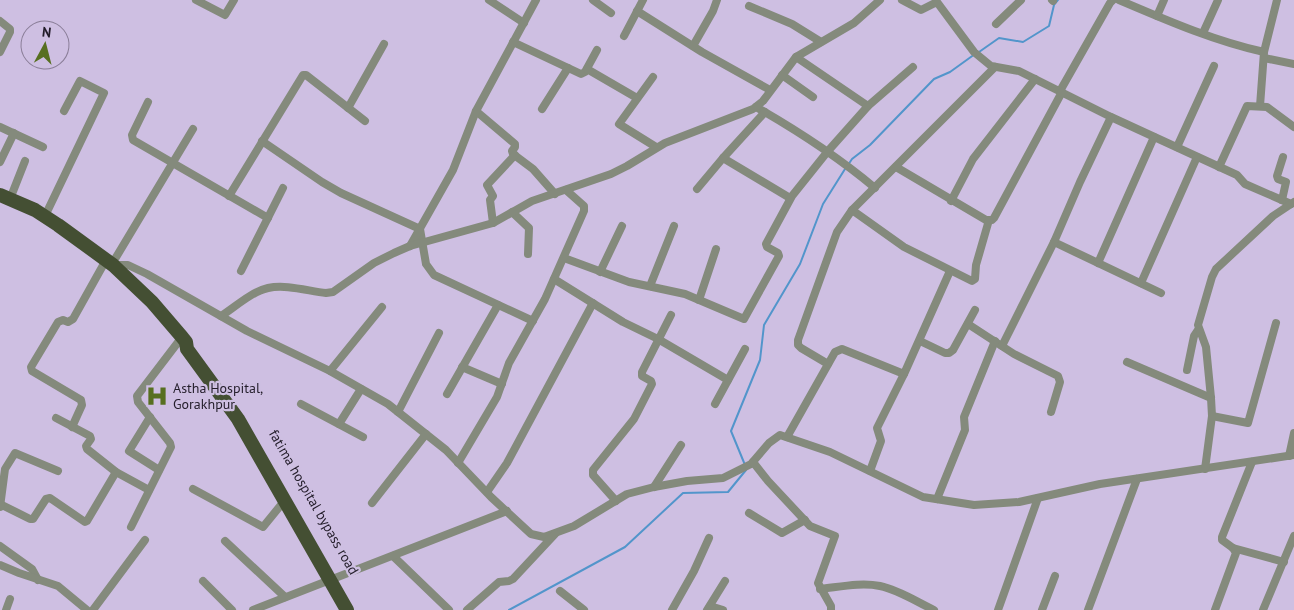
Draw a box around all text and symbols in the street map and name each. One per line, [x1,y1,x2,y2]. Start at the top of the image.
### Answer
north arrow [20,20,70,70]
text: N [41,23,52,42]
place label: Astha Hospital, Gorakhpur [173,379,263,413]
hospital icon: Astha Hospital, Gorakhpur [144,383,170,409]
street label: fatima hospital bypass road [265,426,363,578]

